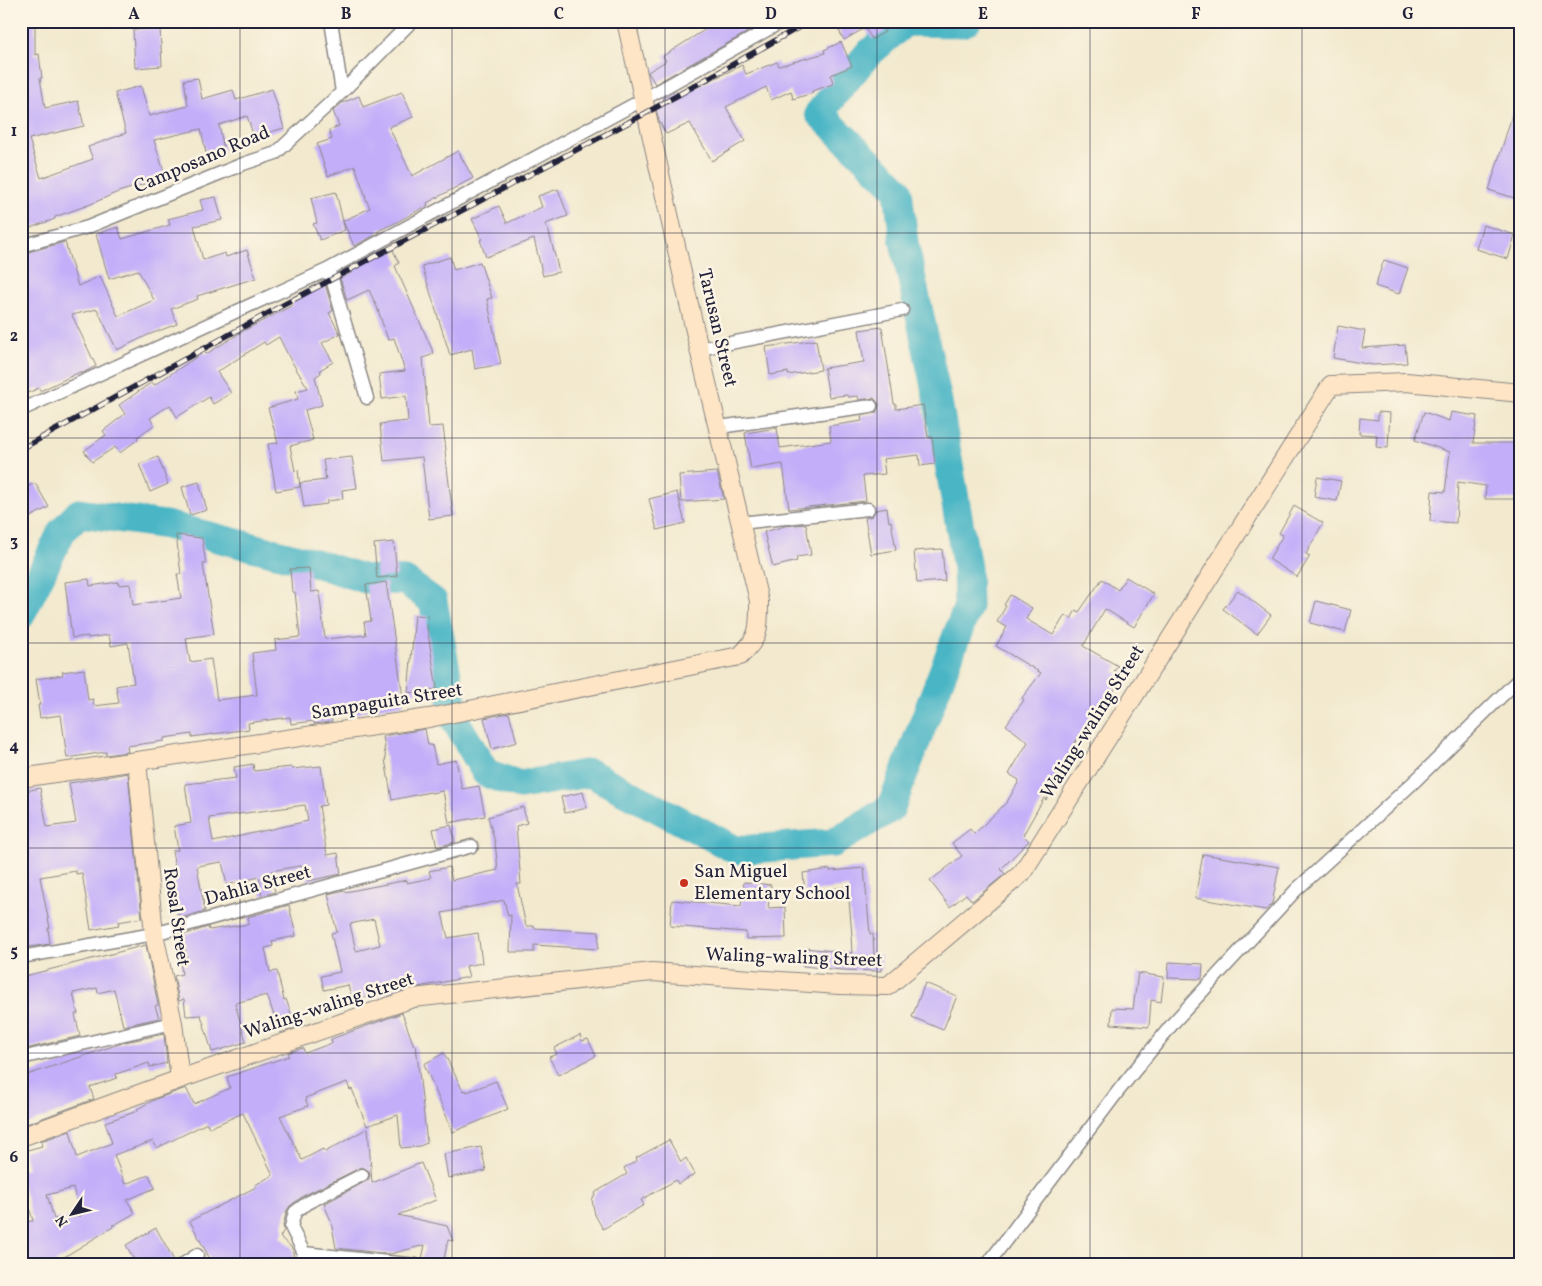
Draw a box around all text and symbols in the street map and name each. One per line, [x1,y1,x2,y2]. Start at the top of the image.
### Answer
text: A [128,4,140,26]
text: B [341,4,352,26]
text: C [554,4,564,26]
text: D [765,4,777,26]
text: E [978,4,988,26]
text: F [1191,4,1201,26]
text: G [1402,4,1414,26]
street label: Camposano Road [130,120,274,200]
text: 1 [11,121,17,143]
street label: Tarusan Street [691,266,743,390]
text: 2 [10,326,18,348]
text: 3 [10,531,18,553]
street label: Waling-waling Street [1035,640,1151,804]
street label: Sampaguita Street [309,677,465,727]
text: 4 [9,736,19,758]
street label: Dahlia Street [202,859,314,913]
place label: San Miguel Elementary School [694,859,851,907]
street label: Rosal Street [156,866,196,968]
marker: San Miguel Elementary School [678,877,690,889]
text: 5 [10,941,18,963]
street label: Waling-waling Street [705,942,883,974]
street label: Waling-waling Street [241,966,418,1046]
text: 6 [10,1147,19,1169]
north arrow [48,1188,98,1238]
text: N [52,1211,73,1230]

